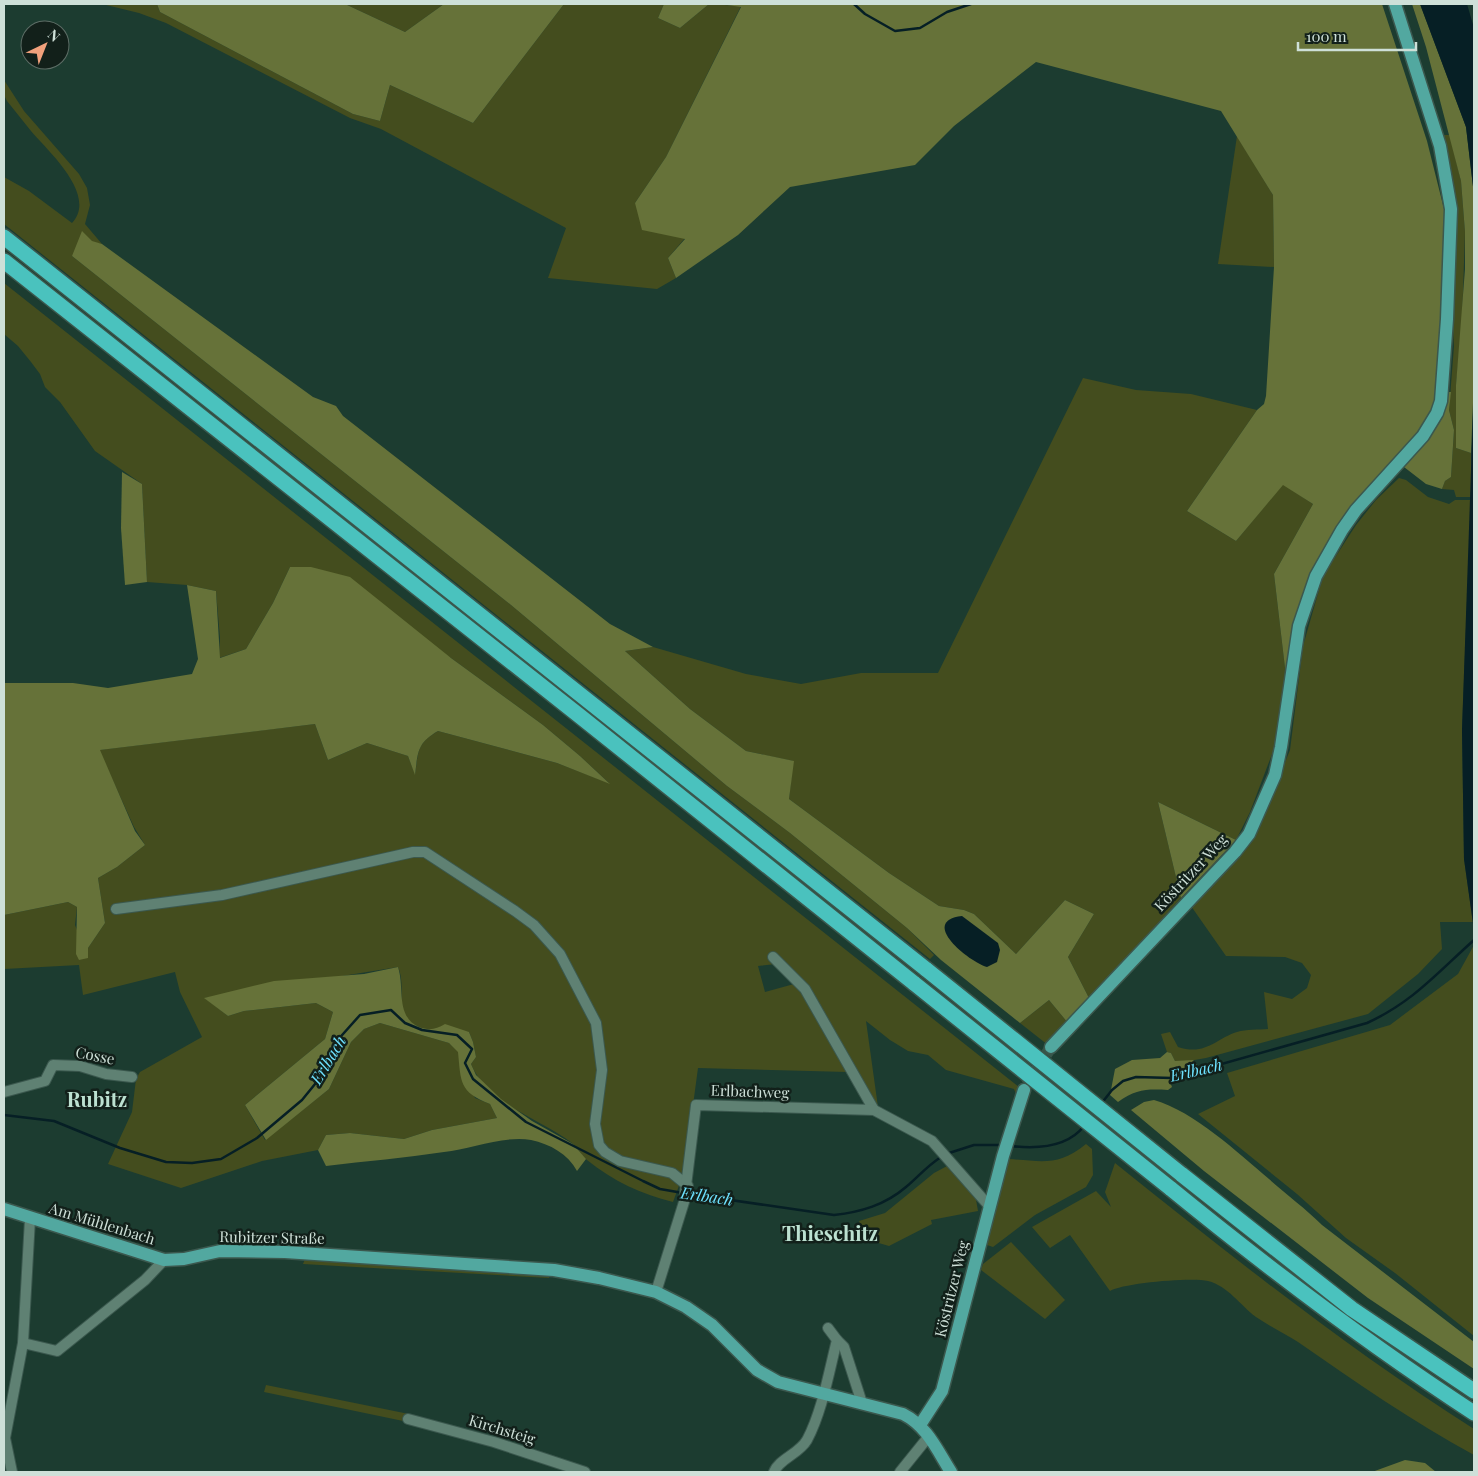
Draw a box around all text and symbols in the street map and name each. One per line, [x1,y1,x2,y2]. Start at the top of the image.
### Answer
north arrow [20,20,70,70]
scale bar [1298,20,1416,52]
text: N [44,25,64,46]
text: 100 m [1306,26,1347,46]
street label: Köstritzer Weg [1149,829,1231,915]
water label: Erlbach [304,1032,350,1089]
street label: Cosse [74,1041,117,1069]
water label: Erlbach [1167,1053,1224,1086]
street label: Erlbachweg [710,1080,790,1102]
district label: Rubitz [67,1085,127,1112]
water label: Erlbach [678,1181,735,1210]
street label: Am Mühlenbach [46,1197,158,1249]
district label: Thieschitz [782,1219,878,1246]
street label: Rubitzer Straße [219,1226,325,1248]
street label: Köstritzer Weg [929,1238,973,1339]
street label: Kirchsteig [467,1409,538,1449]

